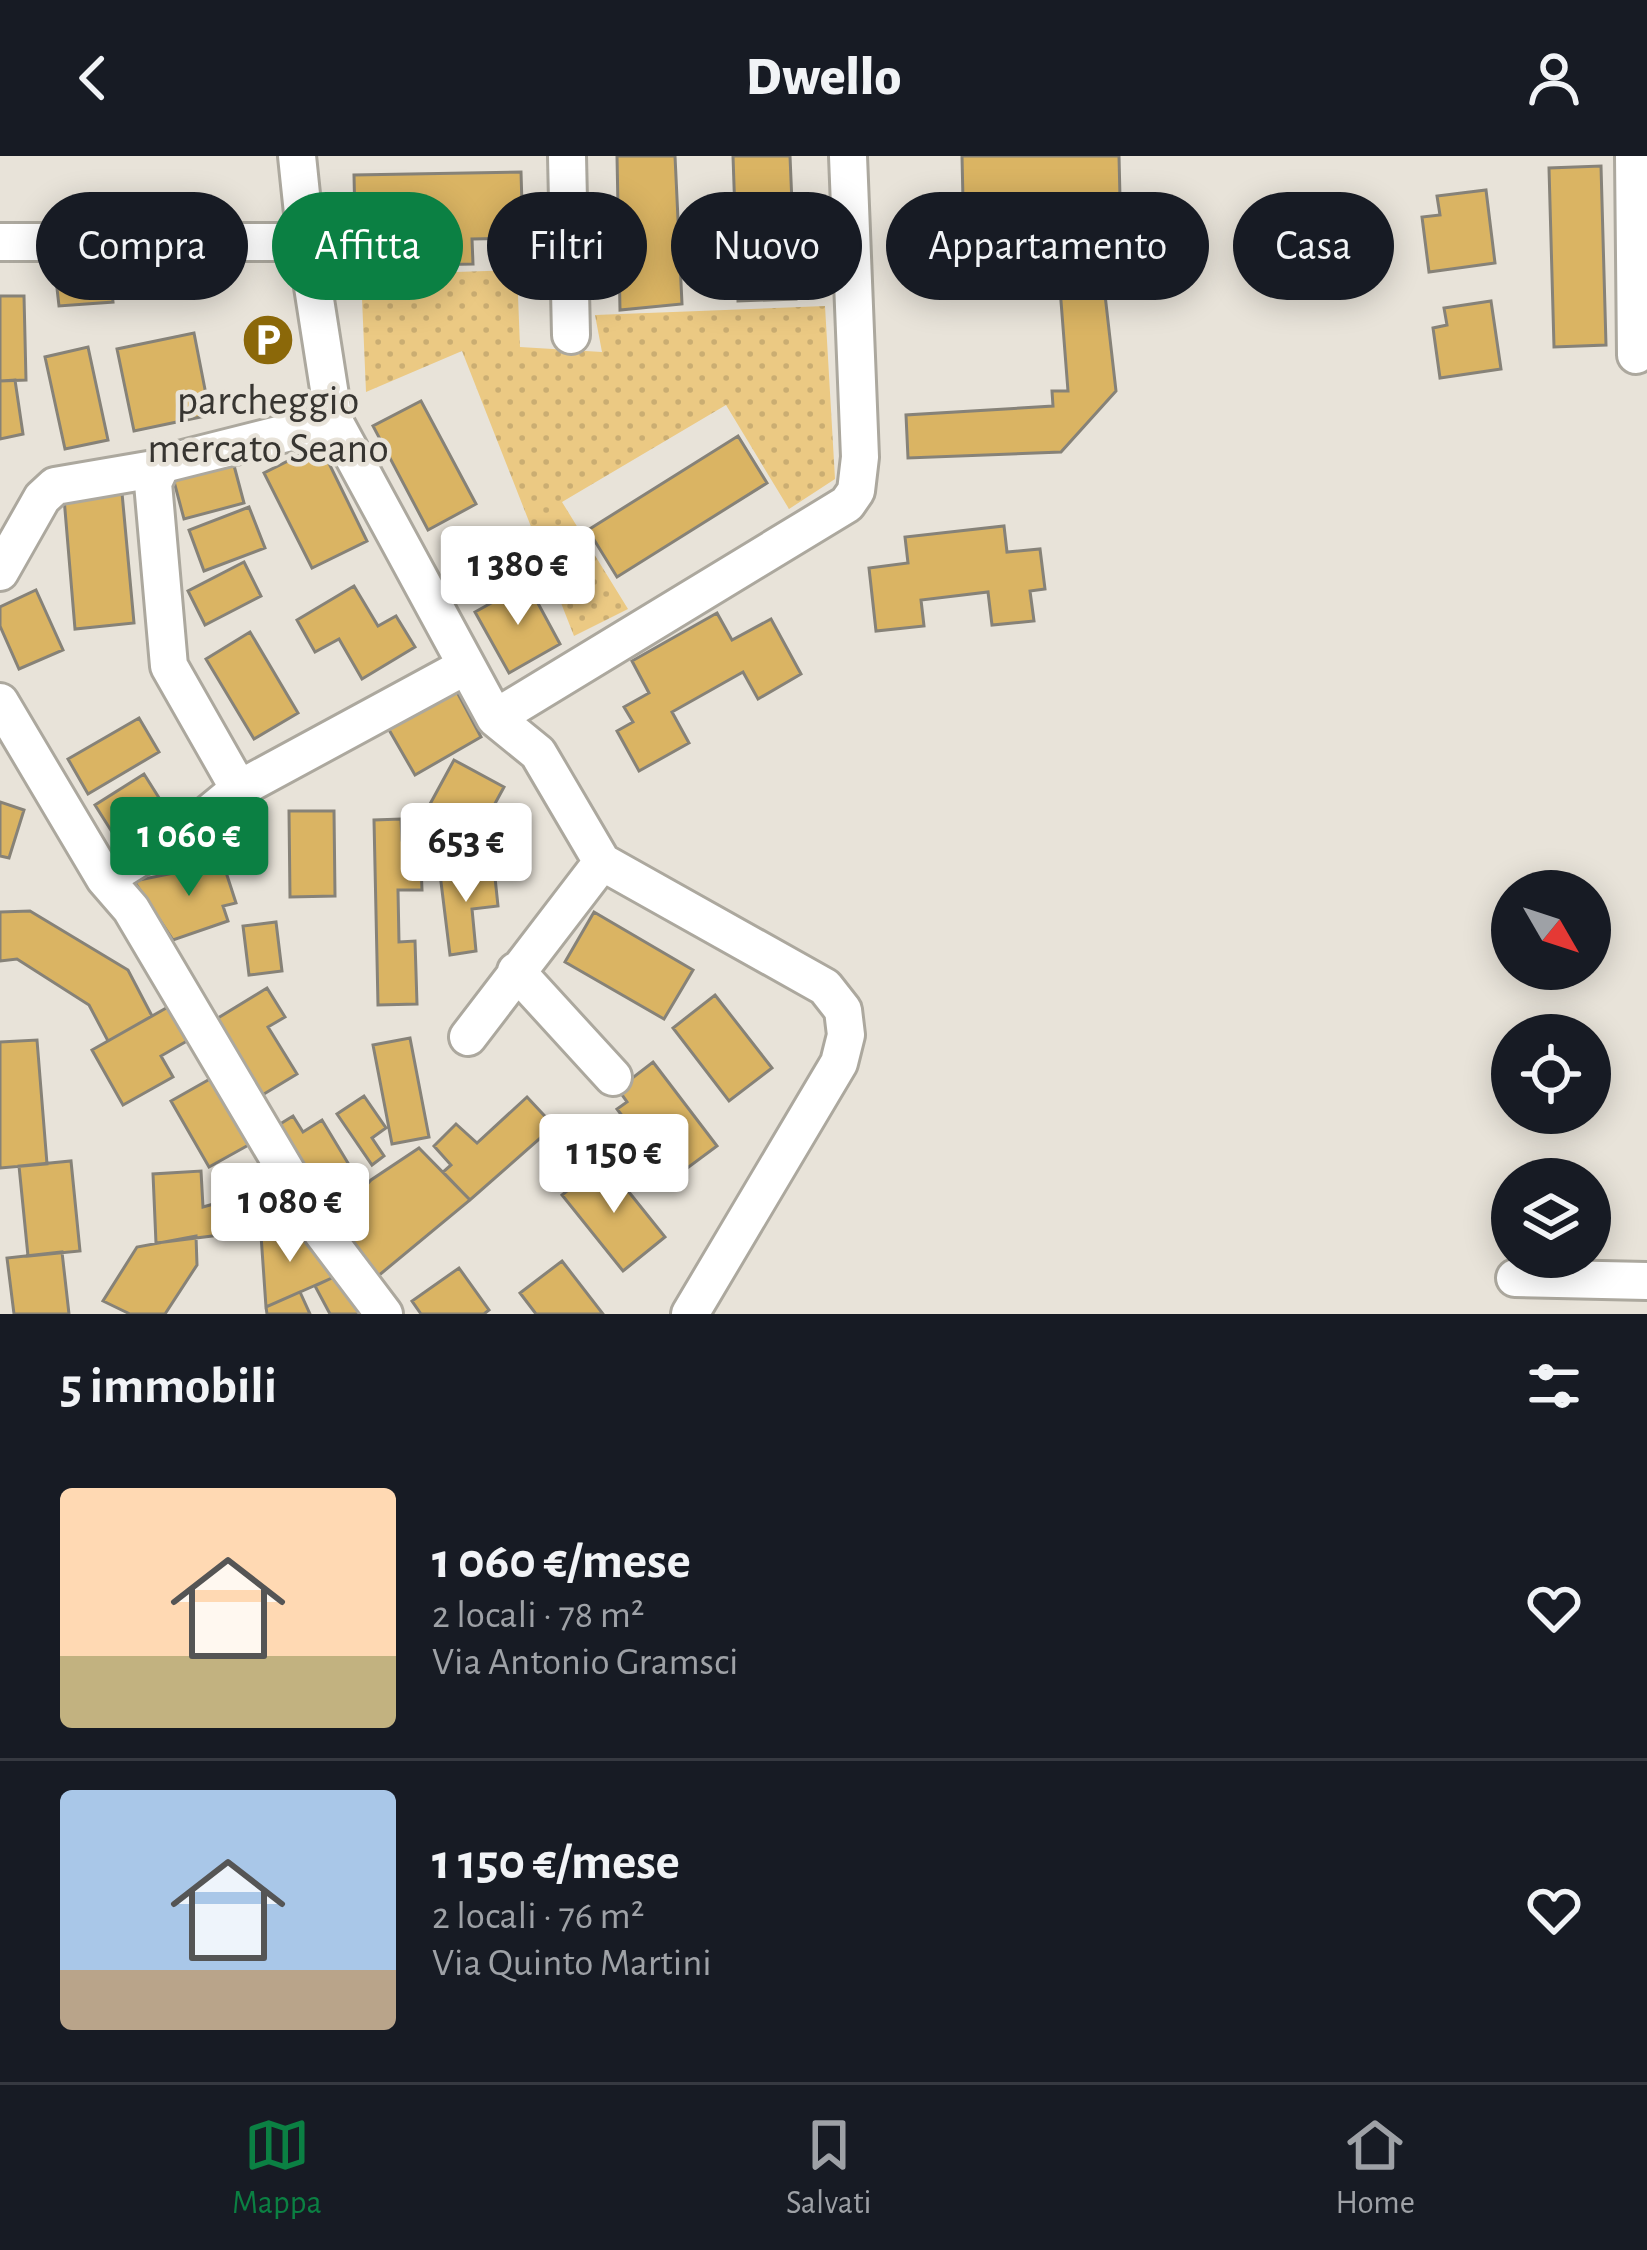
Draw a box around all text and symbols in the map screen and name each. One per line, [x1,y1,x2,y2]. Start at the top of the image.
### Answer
icon: back [60,45,126,111]
icon: person [1521,45,1587,111]
text: Dwello [746,51,901,105]
chip: Compra [36,192,248,300]
chip: Affitta [272,192,463,300]
chip: Filtri [487,192,647,300]
chip: Nuovo [671,192,862,300]
chip: Appartamento [886,192,1209,300]
chip: Casa [1233,192,1394,300]
parking icon: parcheggio mercato Seano [240,312,296,368]
place label: parcheggio mercato Seano [147,380,389,470]
pin: 1 380 € [407,526,629,628]
text: 1 380 € [468,545,568,584]
pin: 1 060 € [78,797,300,899]
pin: 653 € [382,803,550,905]
text: 1 060 € [137,816,241,855]
text: 653 € [428,822,504,861]
north arrow [1491,870,1611,990]
map controls [1491,870,1611,1278]
button: locate [1491,1014,1611,1134]
pin: 1 150 € [503,1114,725,1216]
text: 1 150 € [566,1133,662,1172]
button: layers [1491,1158,1611,1278]
pin: 1 080 € [179,1163,401,1265]
text: 1 080 € [238,1182,342,1221]
icon: filters [1521,1353,1587,1419]
text: 5 immobili [60,1361,277,1412]
icon: home [156,1536,300,1680]
text: 1 060 €/mese [432,1536,691,1587]
icon: heart [1521,1575,1587,1641]
text: 2 locali · 78 m² [432,1596,644,1635]
text: Via Antonio Gramsci [432,1643,739,1682]
text: 1 150 €/mese [432,1837,680,1888]
icon: home [156,1838,300,1982]
icon: heart [1521,1877,1587,1943]
text: 2 locali · 76 m² [432,1897,644,1936]
text: Via Quinto Martini [432,1944,712,1983]
tab: Mappa [232,2112,322,2224]
tab: Salvati [786,2112,871,2224]
tab: Home [1336,2112,1415,2224]

